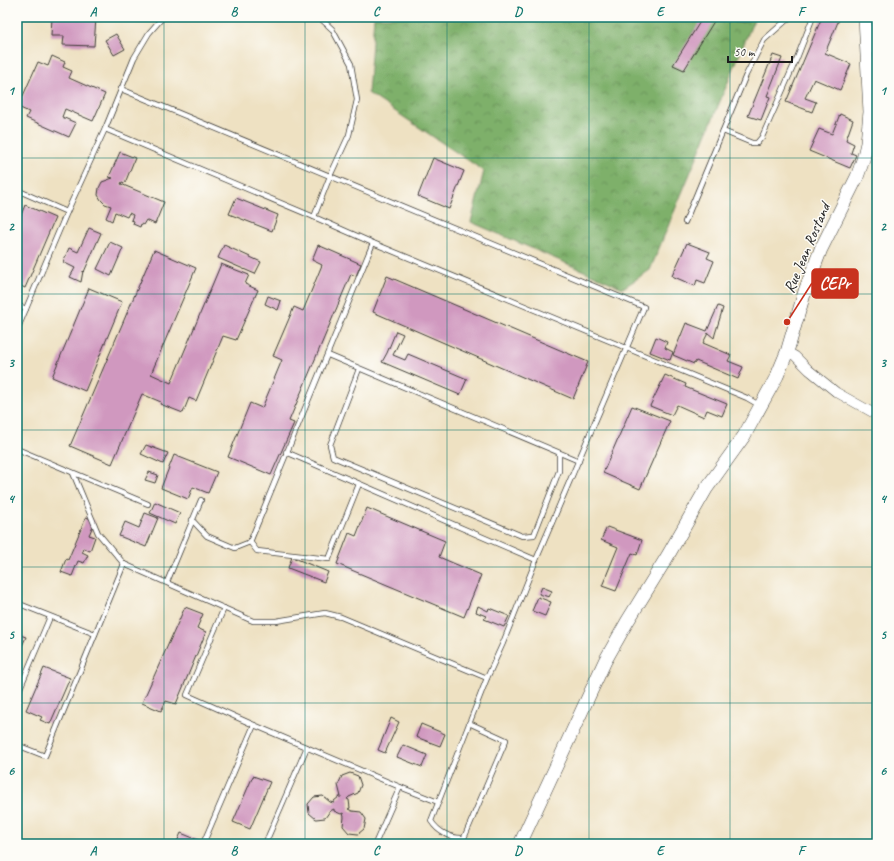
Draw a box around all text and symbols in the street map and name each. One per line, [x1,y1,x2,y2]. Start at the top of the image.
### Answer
text: A [90,4,98,20]
text: B [231,4,239,20]
text: C [373,4,381,20]
text: D [514,4,523,20]
text: E [657,4,666,20]
text: F [798,4,807,20]
scale bar [728,38,792,64]
text: 50 m [734,44,756,60]
text: 1 [8,83,16,99]
text: 1 [880,83,888,99]
street label: Rue Jean Rostand [779,198,836,296]
text: 2 [8,219,15,235]
text: 2 [880,219,887,235]
callout: CEPr [812,269,858,298]
text: CEPr [820,273,852,294]
text: 3 [8,355,15,371]
text: 3 [880,355,887,371]
text: 4 [8,491,16,507]
text: 4 [880,491,888,507]
text: 5 [8,627,15,643]
text: 5 [880,627,887,643]
text: 6 [8,763,15,779]
text: 6 [880,763,887,779]
text: A [90,843,98,859]
text: B [231,843,239,859]
text: C [373,843,381,859]
text: D [514,843,523,859]
text: E [657,843,666,859]
text: F [798,843,807,859]

